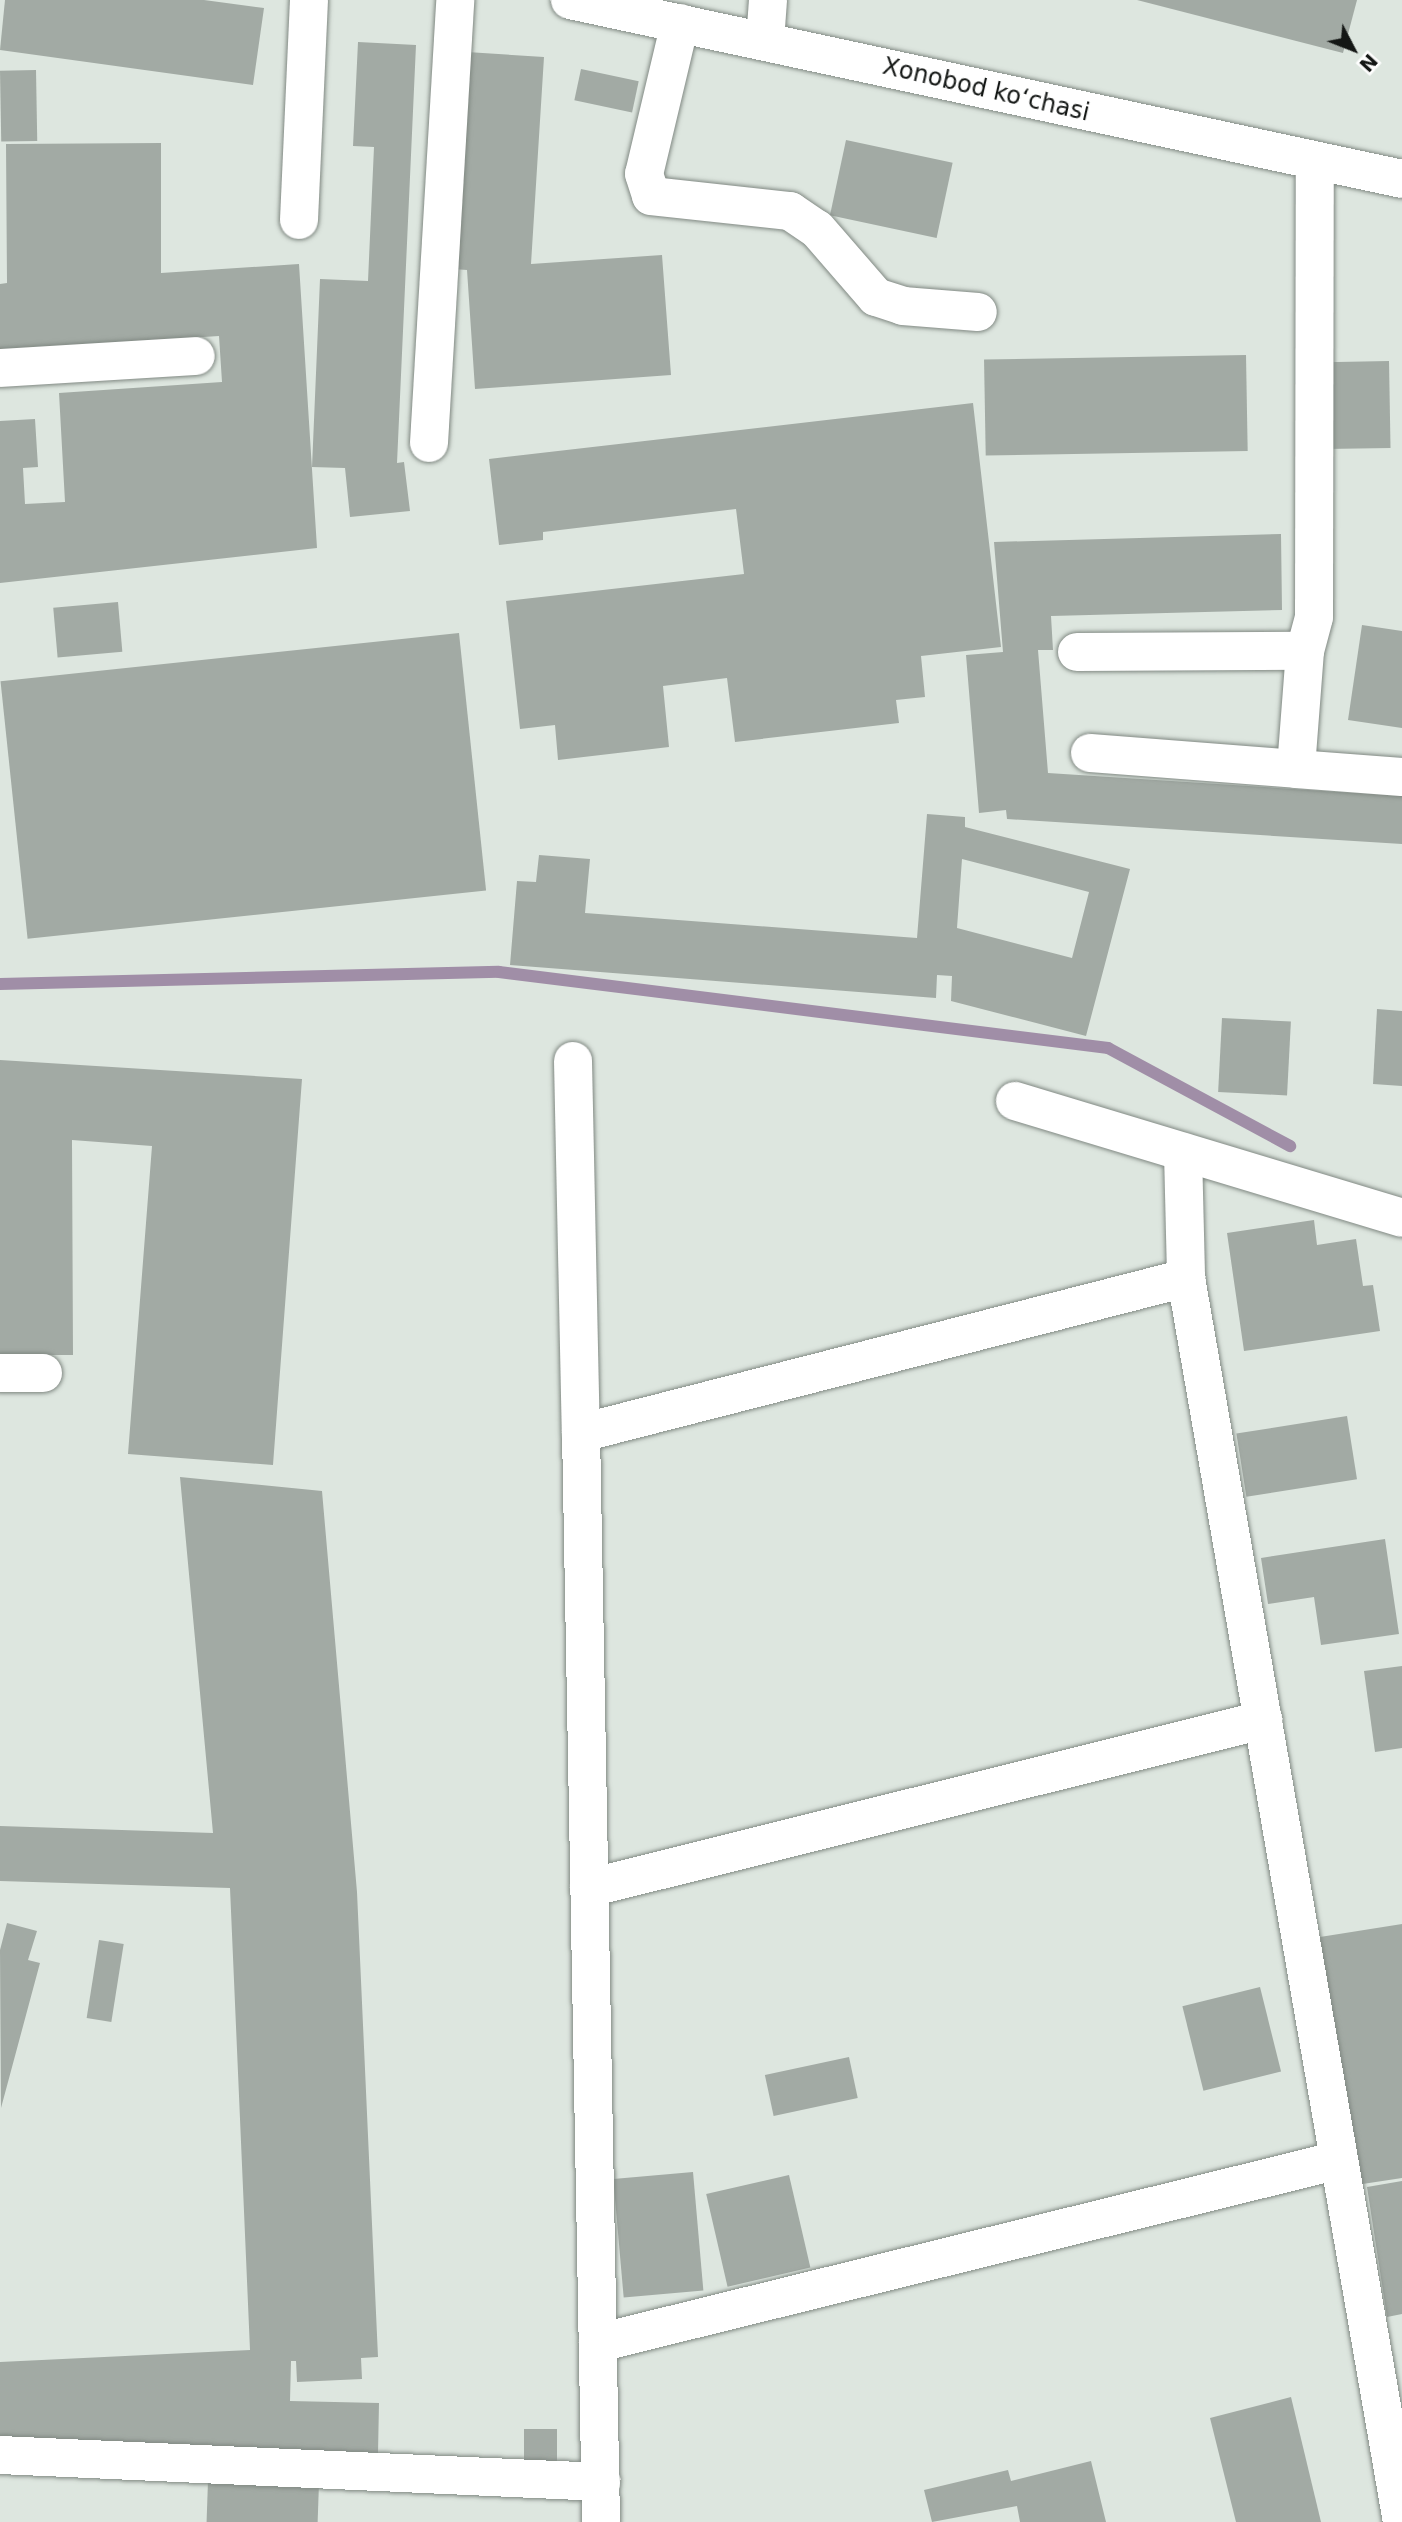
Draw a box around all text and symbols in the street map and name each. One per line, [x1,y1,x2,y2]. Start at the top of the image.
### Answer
north arrow [1318,14,1388,84]
text: N [1355,50,1382,76]
street label: Xonobod koʻchasi [880,52,1092,128]

